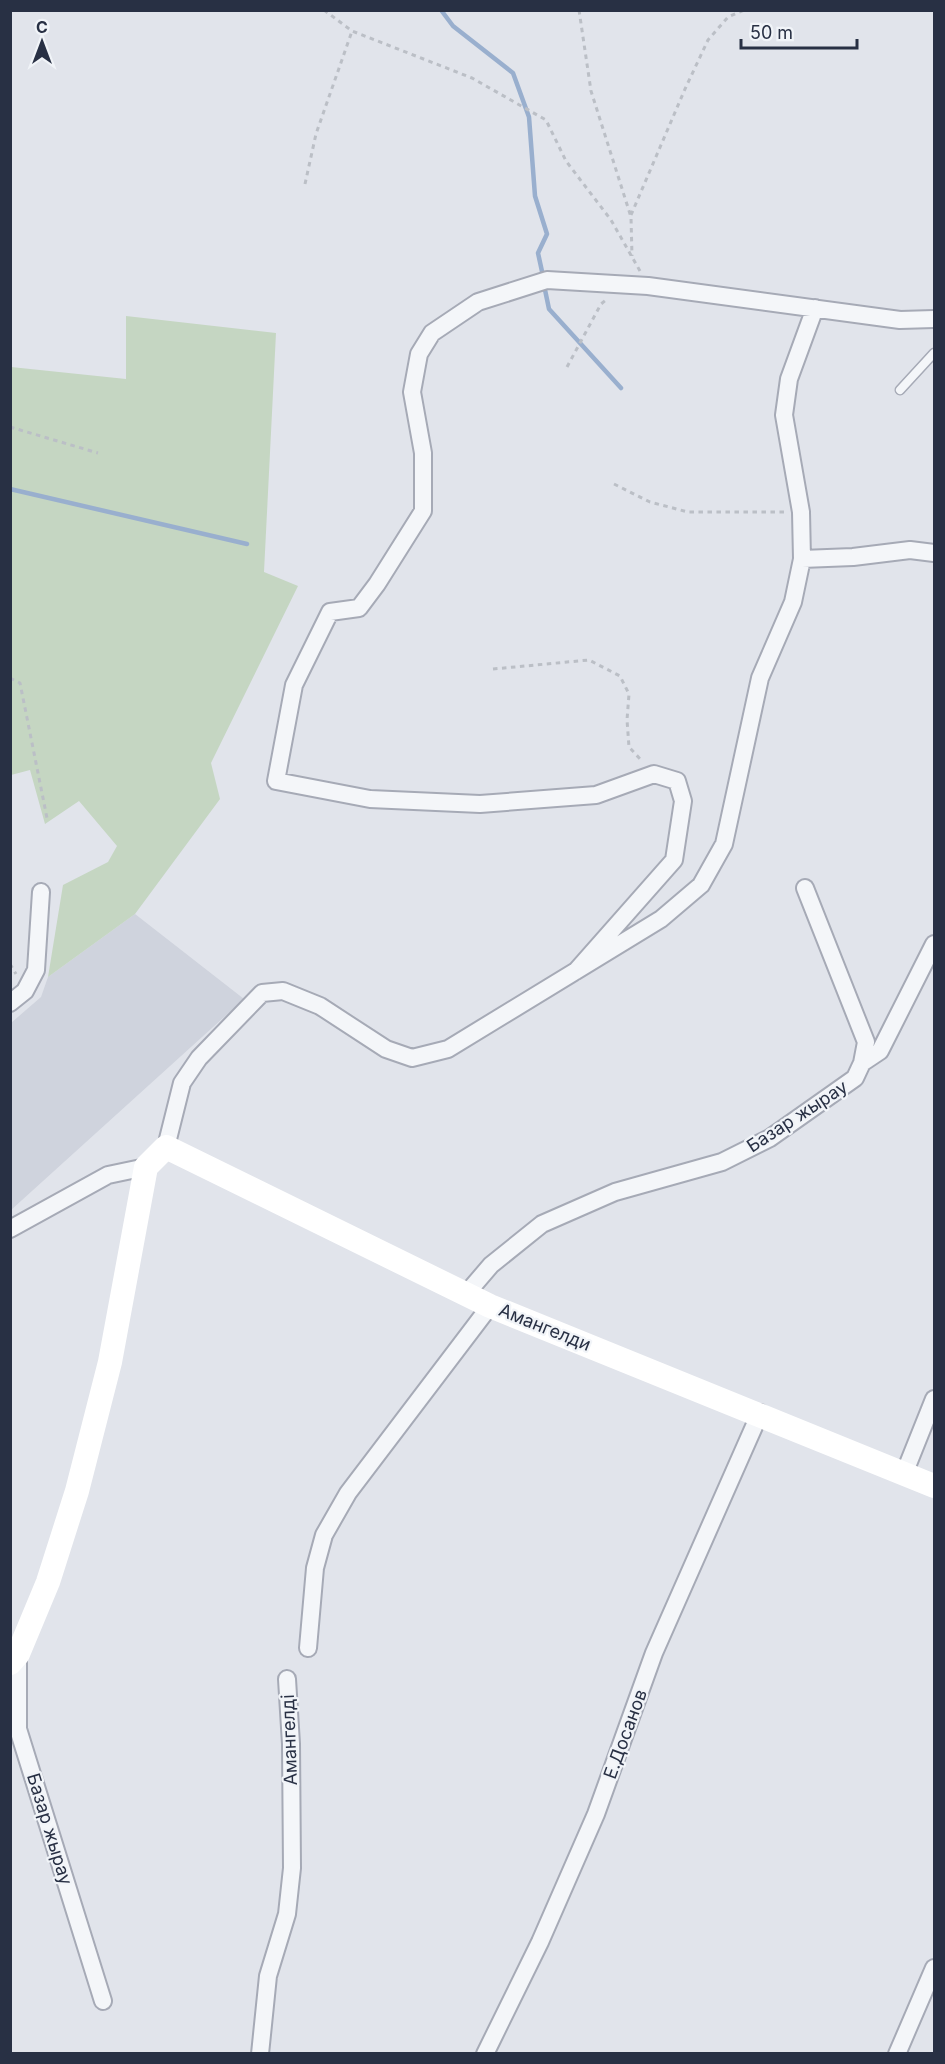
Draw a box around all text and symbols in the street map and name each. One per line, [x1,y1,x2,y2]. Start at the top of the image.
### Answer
north arrow [12,12,72,72]
scale bar [741,12,856,50]
text: С [36,17,48,37]
text: 50 m [750,22,793,43]
street label: Базар жырау [743,1076,851,1156]
street label: Амангелди [496,1299,594,1355]
street label: Е.Досанов [599,1686,651,1782]
street label: Амангелді [277,1694,301,1786]
street label: Базар жырау [23,1771,77,1887]

